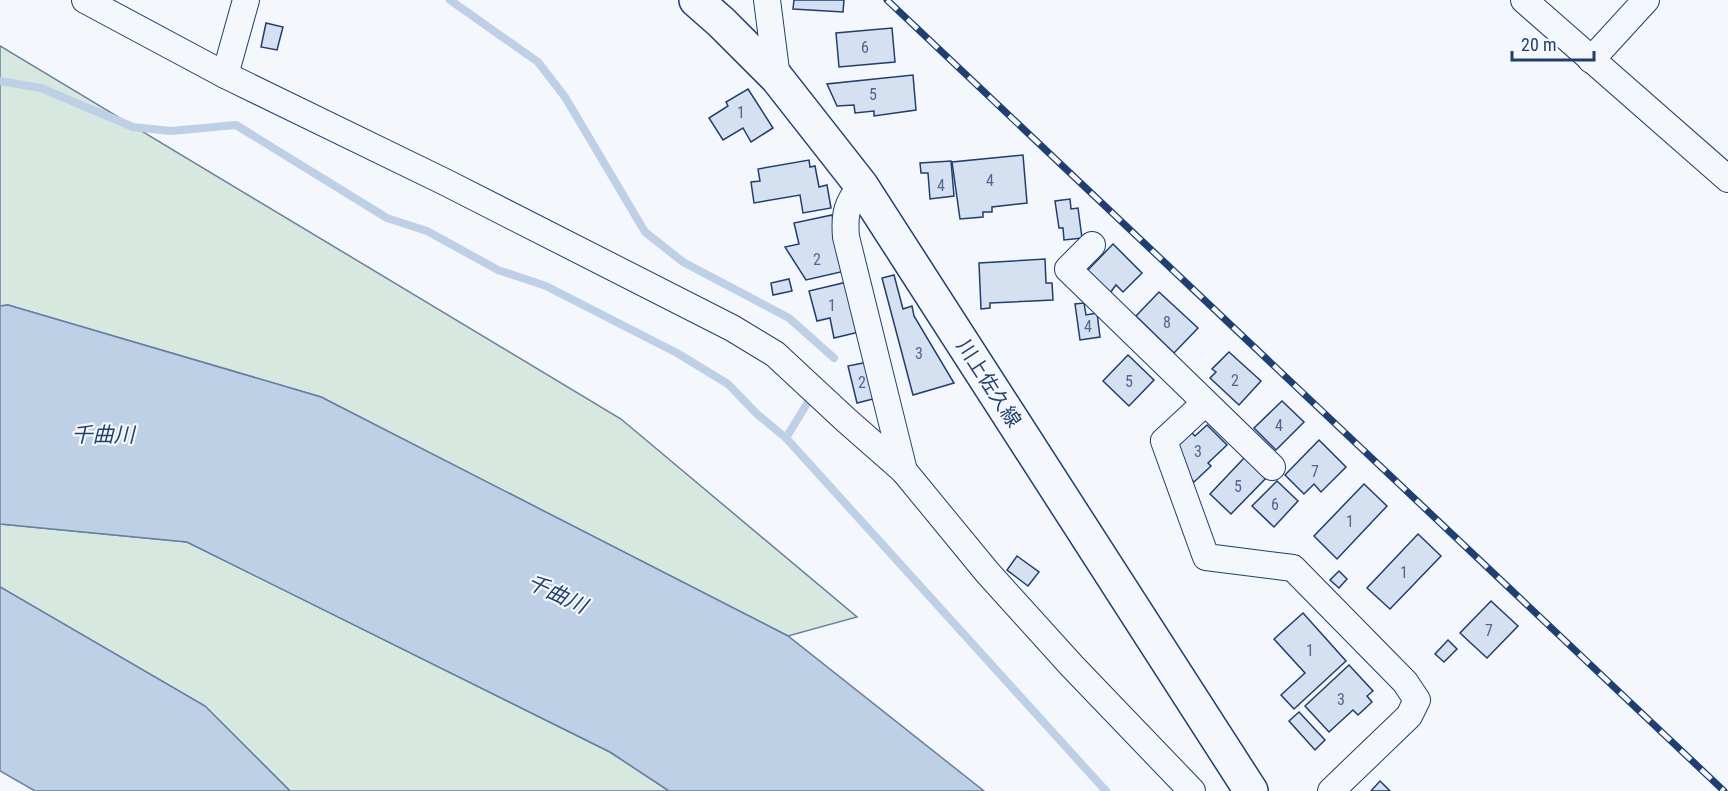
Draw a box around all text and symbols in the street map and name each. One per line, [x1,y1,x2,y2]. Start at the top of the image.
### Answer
scale bar [1512,24,1594,62]
text: 20 m [1521,34,1556,55]
house number: 6 [861,38,869,57]
house number: 5 [869,85,877,104]
house number: 1 [737,103,745,122]
house number: 4 [986,171,994,190]
house number: 4 [937,176,945,195]
house number: 2 [813,250,821,269]
house number: 1 [828,296,836,315]
house number: 8 [1163,313,1171,332]
house number: 4 [1084,317,1092,336]
street label: 川上佐久線 [952,335,1026,431]
house number: 3 [915,344,923,363]
house number: 2 [1231,371,1239,390]
house number: 5 [1125,372,1133,391]
house number: 2 [858,373,866,392]
house number: 4 [1275,416,1283,435]
water label: 千曲川 [72,423,136,447]
house number: 3 [1194,442,1202,461]
house number: 7 [1311,462,1319,481]
house number: 5 [1234,477,1242,496]
house number: 6 [1271,495,1279,514]
house number: 1 [1346,512,1354,531]
house number: 1 [1400,563,1408,582]
water label: 千曲川 [523,570,592,619]
house number: 7 [1485,621,1493,640]
house number: 1 [1306,641,1314,660]
house number: 3 [1337,690,1345,709]

